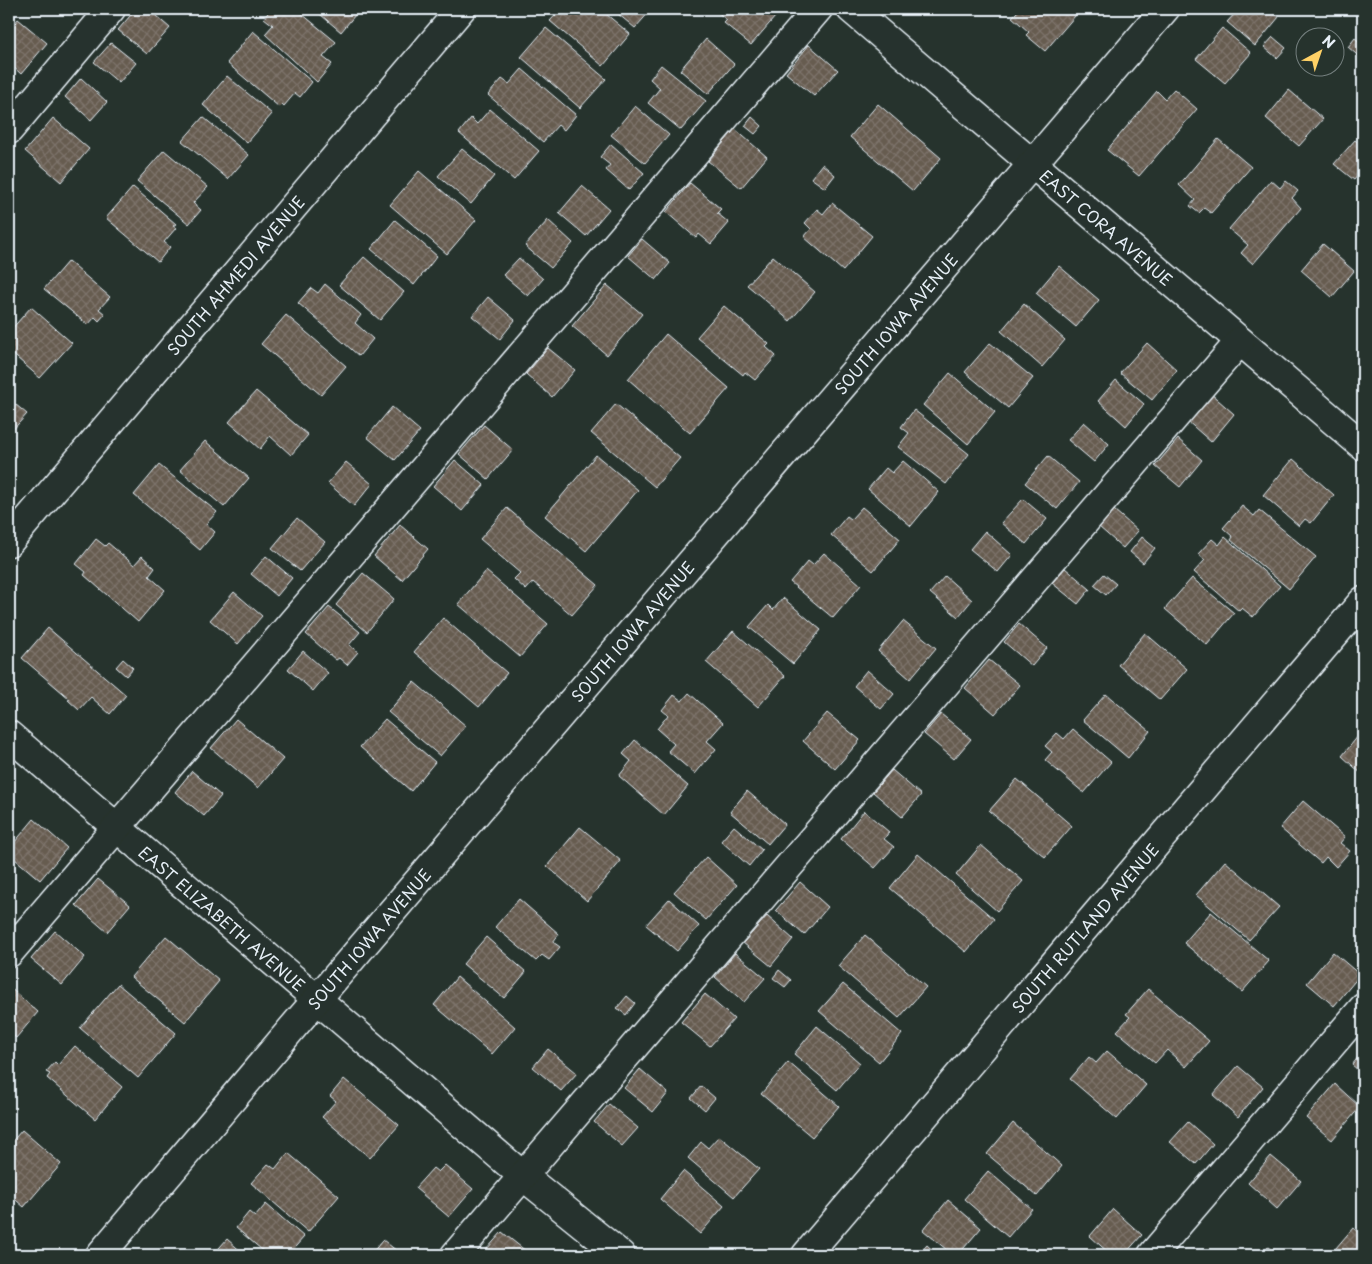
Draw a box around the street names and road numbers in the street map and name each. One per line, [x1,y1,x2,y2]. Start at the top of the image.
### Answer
street label: EAST CORA AVENUE [1035,163,1178,291]
street label: SOUTH AHMEDI AVENUE [161,190,310,360]
street label: SOUTH IOWA AVENUE [828,248,963,399]
street label: SOUTH IOWA AVENUE [565,555,699,707]
street label: SOUTH RUTLAND AVENUE [1006,838,1164,1018]
street label: EAST ELIZABETH AVENUE [134,840,311,996]
street label: SOUTH IOWA AVENUE [301,863,436,1014]

